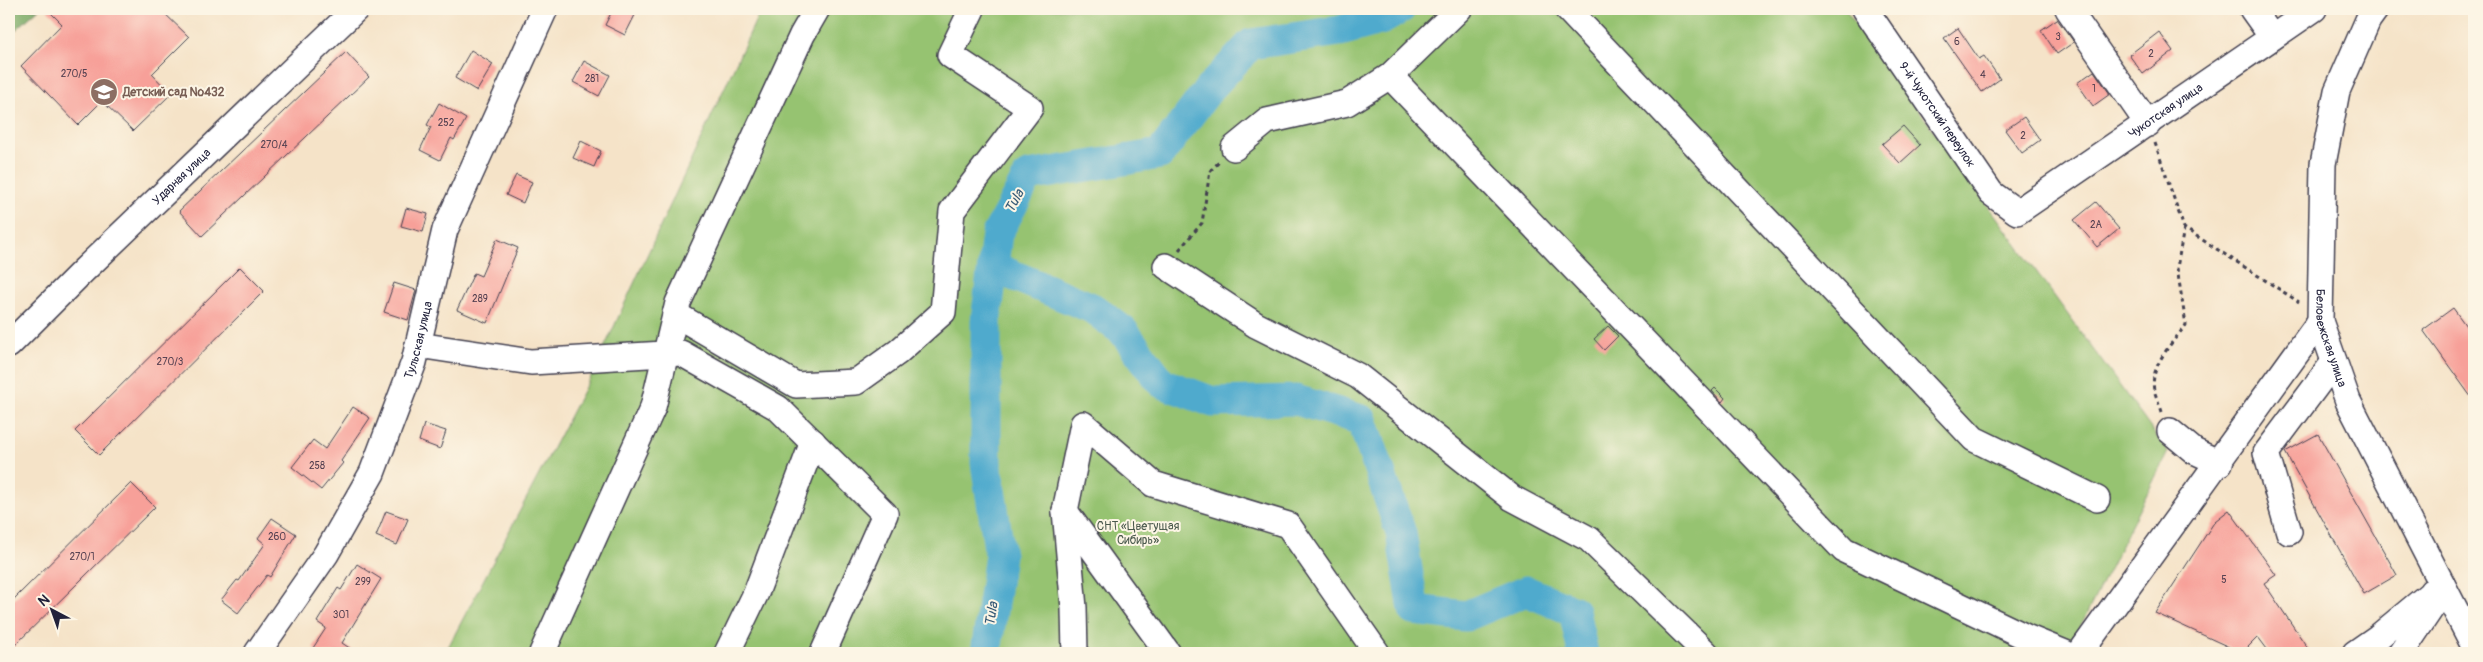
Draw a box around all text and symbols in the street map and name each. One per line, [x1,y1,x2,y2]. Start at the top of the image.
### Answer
house number: 3 [2055,31,2061,43]
house number: 6 [1954,36,1960,48]
house number: 2 [2148,48,2154,60]
street label: 9-й Чукотский переулок [1896,59,1978,170]
house number: 270/5 [61,68,87,80]
house number: 4 [1980,69,1986,81]
house number: 281 [585,73,599,85]
school or university icon: Детский сад №432 [89,77,119,107]
street label: Чукотская улица [2126,80,2206,142]
house number: 1 [2092,83,2096,95]
place label: Детский сад №432 [122,85,225,100]
house number: 252 [438,117,455,129]
house number: 2 [2020,130,2026,142]
house number: 270/4 [260,139,288,151]
street label: Ударная улица [149,145,214,208]
water label: Tula [1001,185,1028,216]
house number: 2А [2090,219,2103,231]
street label: Беловежская улица [2312,289,2350,389]
house number: 289 [472,293,488,305]
street label: Тульская улица [401,299,436,381]
house number: 270/3 [157,356,184,368]
house number: 258 [309,460,325,472]
park label: СНТ «Цветущая Сибирь» [1097,519,1180,548]
house number: 260 [268,531,286,543]
house number: 270/1 [69,551,95,563]
house number: 5 [2221,574,2227,586]
house number: 299 [355,576,371,588]
north arrow [28,584,78,634]
text: N [35,591,53,610]
water label: Tula [981,599,1002,627]
house number: 301 [333,609,349,621]

